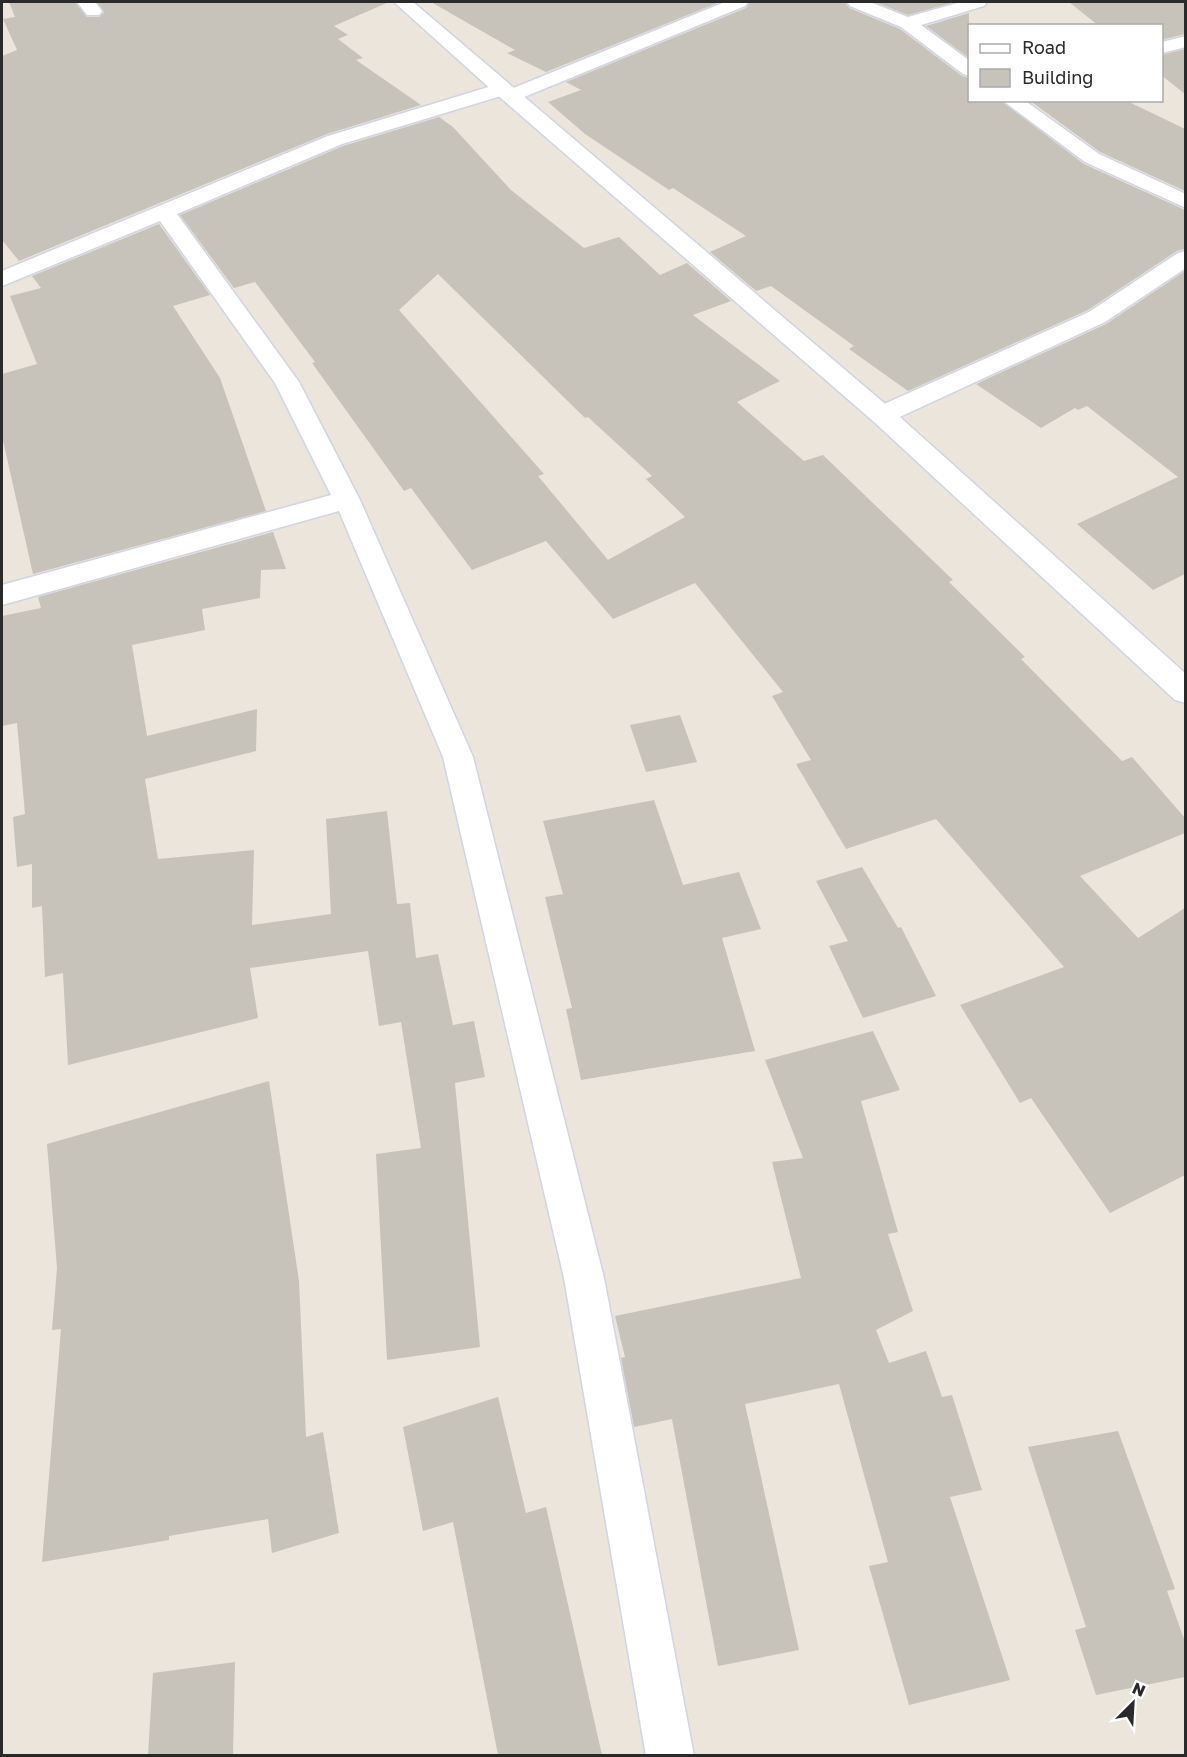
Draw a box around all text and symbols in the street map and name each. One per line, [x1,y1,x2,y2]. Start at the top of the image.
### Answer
legend [968,24,1163,102]
text: Road [1022,36,1066,58]
text: Building [1022,66,1093,88]
north arrow [1103,1673,1163,1733]
text: N [1129,1678,1149,1701]

